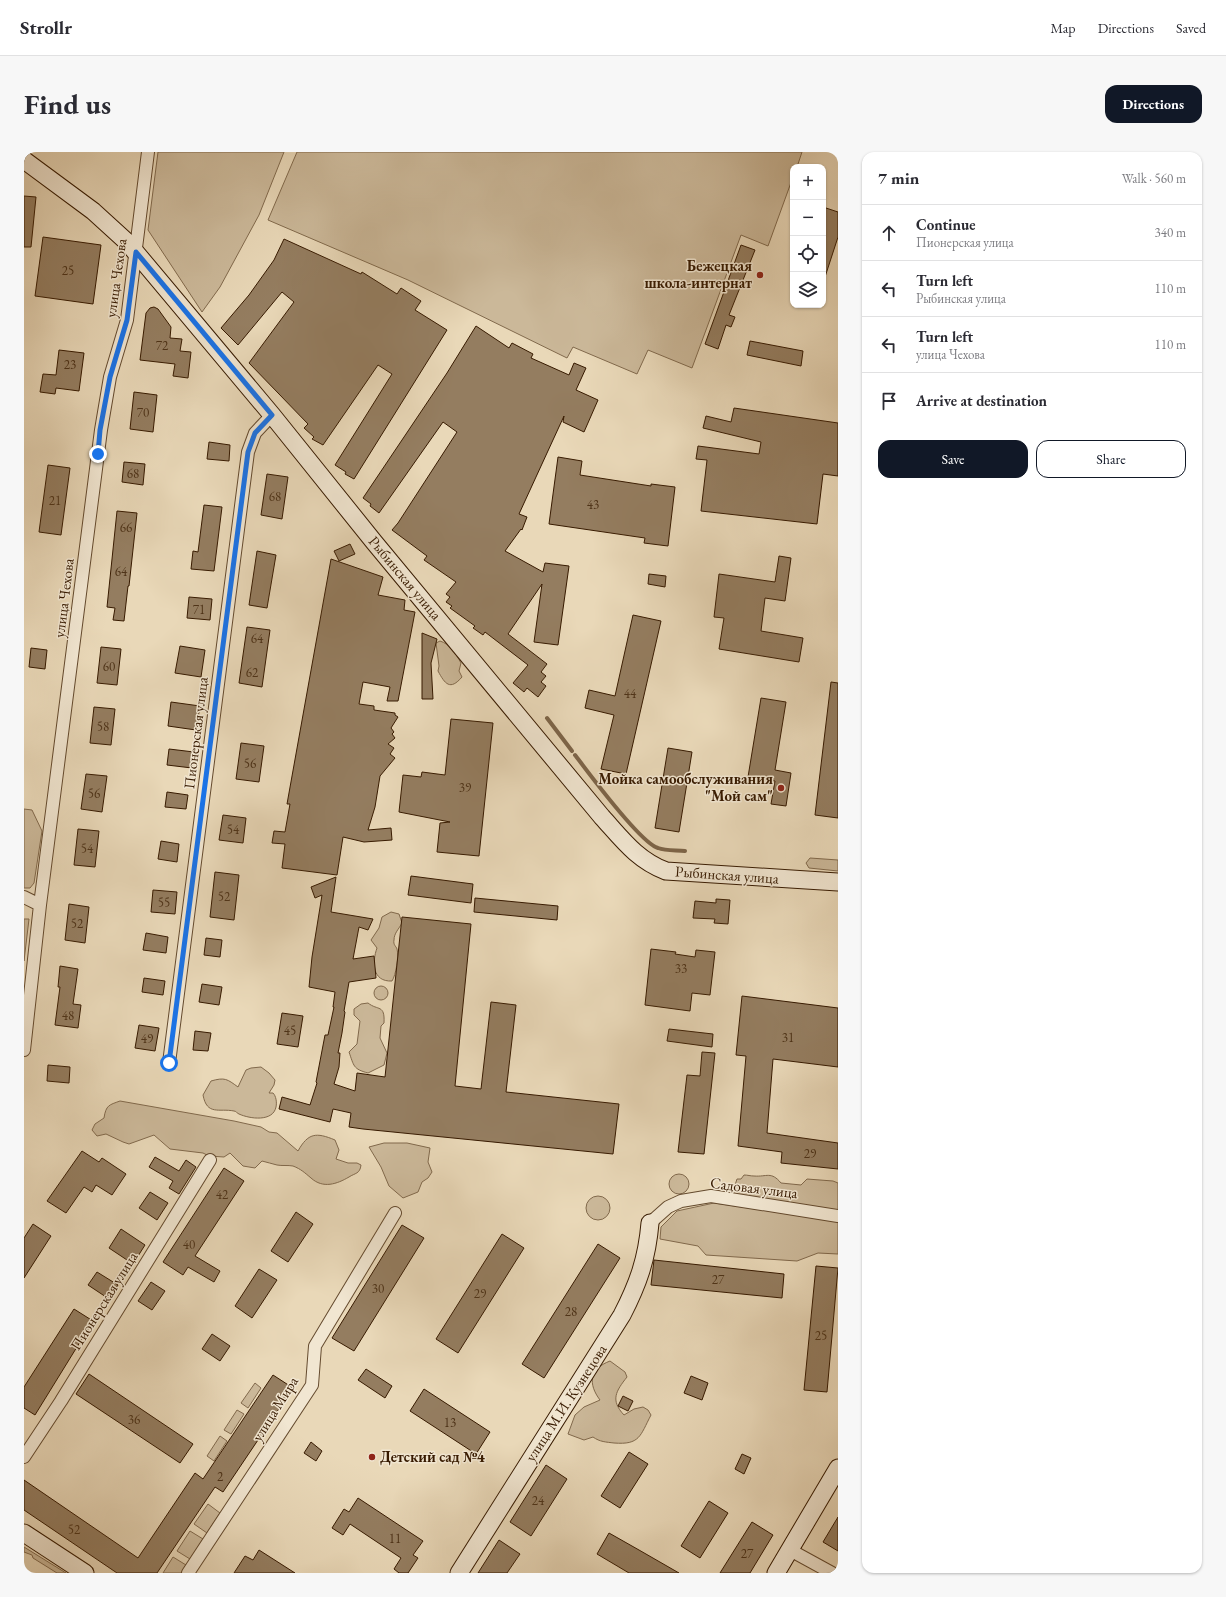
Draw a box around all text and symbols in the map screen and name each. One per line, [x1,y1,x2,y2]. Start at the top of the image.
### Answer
text: Strollr [20,15,72,40]
text: Map [1050,19,1076,37]
text: Directions [1098,19,1154,37]
text: Saved [1176,19,1206,37]
button: Directions [1105,85,1202,123]
text: Find us [24,86,111,122]
map controls [790,164,826,308]
button: + [790,164,826,200]
text: 7 min [878,167,919,189]
text: Walk · 560 m [1122,170,1186,187]
button: − [790,200,826,236]
text: Continue [916,215,976,234]
icon: ahead [878,222,900,244]
text: 340 m [1155,224,1186,241]
text: Пионерская улица [916,234,1014,251]
button: locate [790,236,826,272]
street label: улица Чехова [101,237,130,319]
place label: Бежецкая школа-интернат [644,256,752,292]
house number: 25 [62,262,74,279]
marker: Бежецкая школа-интернат [755,270,765,280]
text: Turn left [916,271,973,290]
button: layers [790,272,826,308]
icon: left [878,278,900,300]
text: 110 m [1155,280,1186,297]
text: Рыбинская улица [916,290,1006,307]
text: Turn left [916,327,973,346]
icon: left [878,334,900,356]
text: 110 m [1155,336,1186,353]
house number: 72 [156,337,169,354]
text: улица Чехова [916,346,985,363]
house number: 23 [64,356,76,373]
icon: arrive [878,390,900,412]
text: Arrive at destination [916,391,1047,410]
house number: 70 [137,404,149,421]
button: Save [878,440,1028,478]
button: Share [1036,440,1186,478]
route end [89,445,107,463]
house number: 68 [127,465,139,482]
house number: 68 [269,488,281,505]
house number: 21 [49,492,61,509]
house number: 43 [587,496,599,513]
house number: 66 [120,519,132,536]
street label: Рыбинская улица [365,532,446,624]
street label: улица Чехова [49,557,78,639]
house number: 64 [115,563,128,580]
house number: 71 [193,601,205,618]
house number: 64 [251,630,264,647]
house number: 60 [103,658,115,675]
house number: 62 [246,664,259,681]
street label: Пионерская улица [179,676,212,790]
house number: 44 [624,685,637,702]
house number: 58 [97,718,109,735]
house number: 56 [244,755,256,772]
place label: Мойка самообслуживания "Мой сам" [598,769,773,805]
house number: 39 [459,779,472,796]
marker: Мойка самообслуживания "Мой сам" [776,783,786,793]
house number: 56 [88,785,100,802]
house number: 54 [227,821,240,838]
house number: 54 [81,840,94,857]
street label: Рыбинская улица [675,861,779,888]
house number: 52 [218,888,231,905]
house number: 55 [158,894,170,911]
house number: 52 [71,915,84,932]
house number: 33 [675,960,687,977]
house number: 48 [62,1007,74,1024]
house number: 45 [284,1022,296,1039]
house number: 31 [782,1029,794,1046]
house number: 49 [141,1030,154,1047]
route start [160,1054,178,1072]
house number: 29 [804,1145,817,1162]
street label: Садовая улица [709,1173,799,1202]
house number: 42 [216,1186,229,1203]
house number: 40 [183,1236,195,1253]
street label: Пионерская улица [66,1248,142,1354]
house number: 27 [712,1271,725,1288]
house number: 30 [372,1280,384,1297]
house number: 29 [474,1285,487,1302]
house number: 28 [565,1303,577,1320]
house number: 25 [815,1327,827,1344]
street label: улица М.И. Кузнецова [521,1341,611,1465]
street label: улица Мира [247,1373,302,1445]
house number: 36 [128,1411,140,1428]
house number: 13 [444,1414,456,1431]
place label: Детский сад №4 [380,1447,486,1466]
marker: Детский сад №4 [367,1452,377,1462]
house number: 2 [217,1468,224,1485]
house number: 24 [532,1492,545,1509]
house number: 52 [68,1521,81,1538]
house number: 11 [389,1530,401,1547]
house number: 27 [741,1545,754,1562]

